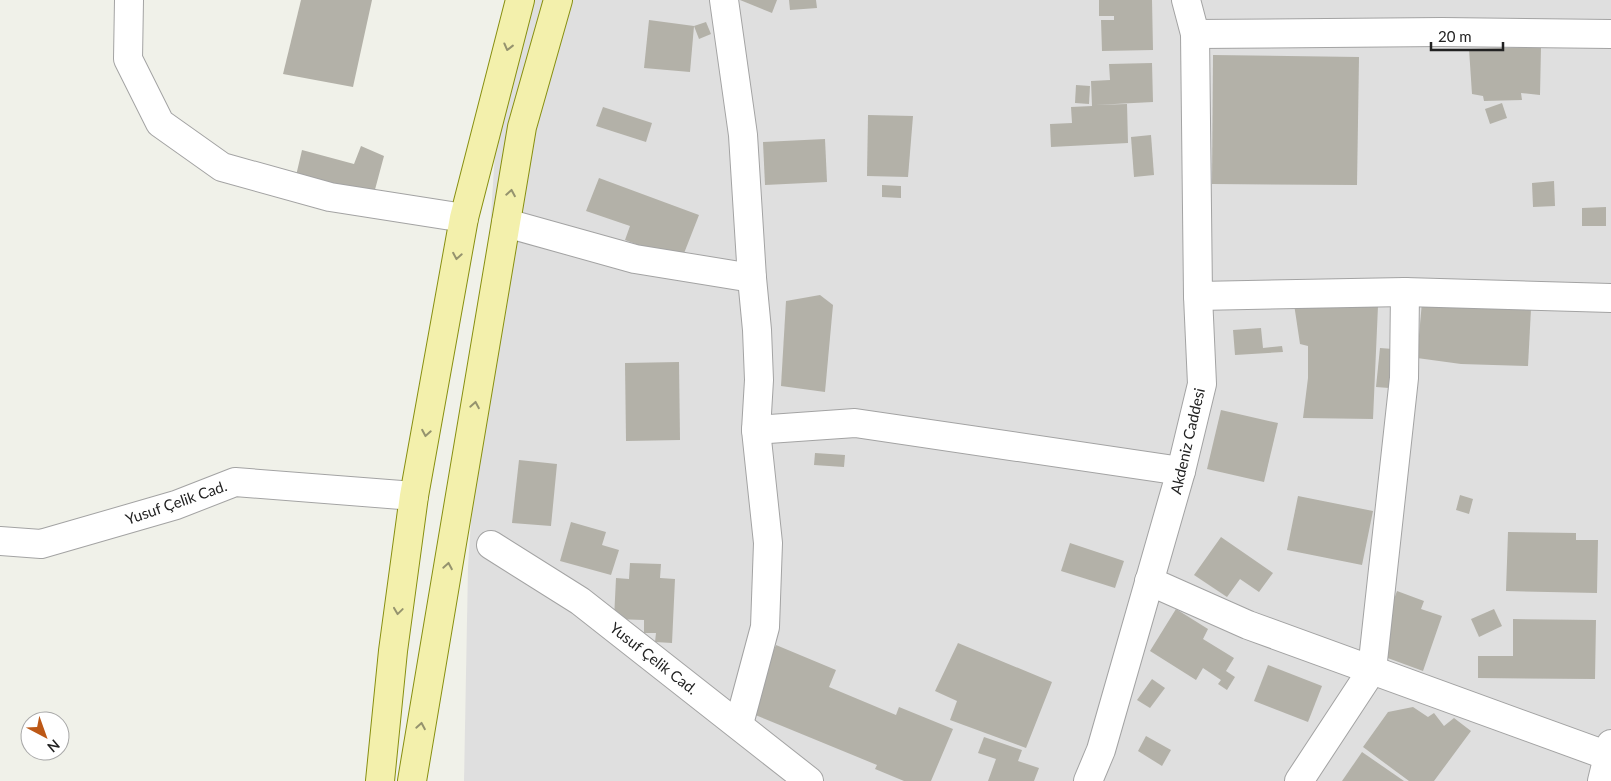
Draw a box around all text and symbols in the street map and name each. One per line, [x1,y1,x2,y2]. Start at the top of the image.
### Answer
scale bar [1431,20,1504,52]
text: 20 m [1438,27,1472,45]
one-way arrow [503,43,514,52]
one-way arrow [505,189,515,198]
one-way arrow [453,252,463,260]
street label: Akdeniz Caddesi [1166,386,1208,496]
one-way arrow [469,401,479,410]
one-way arrow [421,429,431,438]
street label: Yusuf Çelik Cad. [123,476,229,528]
one-way arrow [442,561,452,570]
one-way arrow [393,607,404,615]
street label: Yusuf Çelik Cad. [607,618,701,698]
north arrow [20,711,70,761]
one-way arrow [415,721,425,730]
text: N [44,736,64,756]

